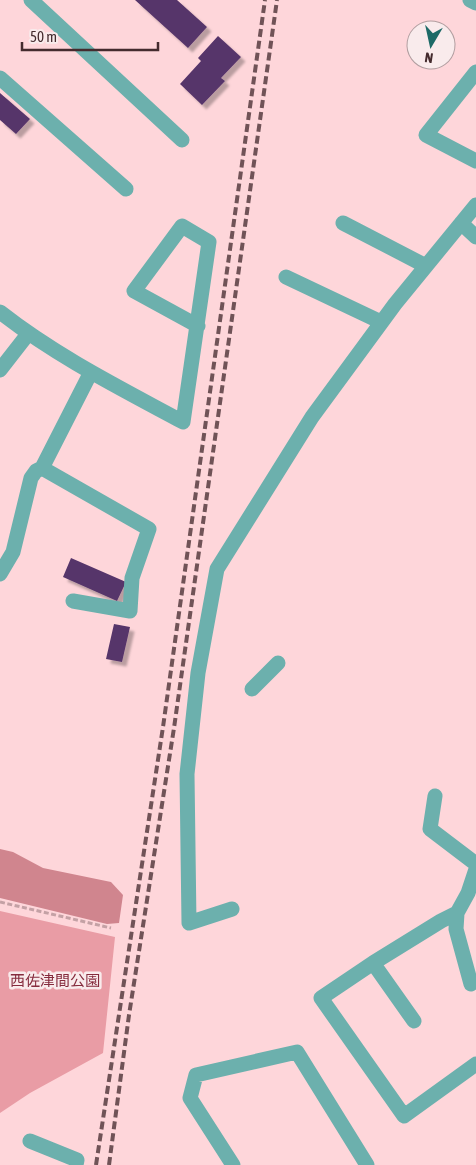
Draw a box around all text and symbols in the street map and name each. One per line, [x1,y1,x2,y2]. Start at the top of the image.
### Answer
scale bar [22,20,159,52]
north arrow [406,20,456,70]
text: 50 m [30,28,57,45]
text: N [424,49,434,66]
park label: 西佐津間公園 [10,972,100,989]

